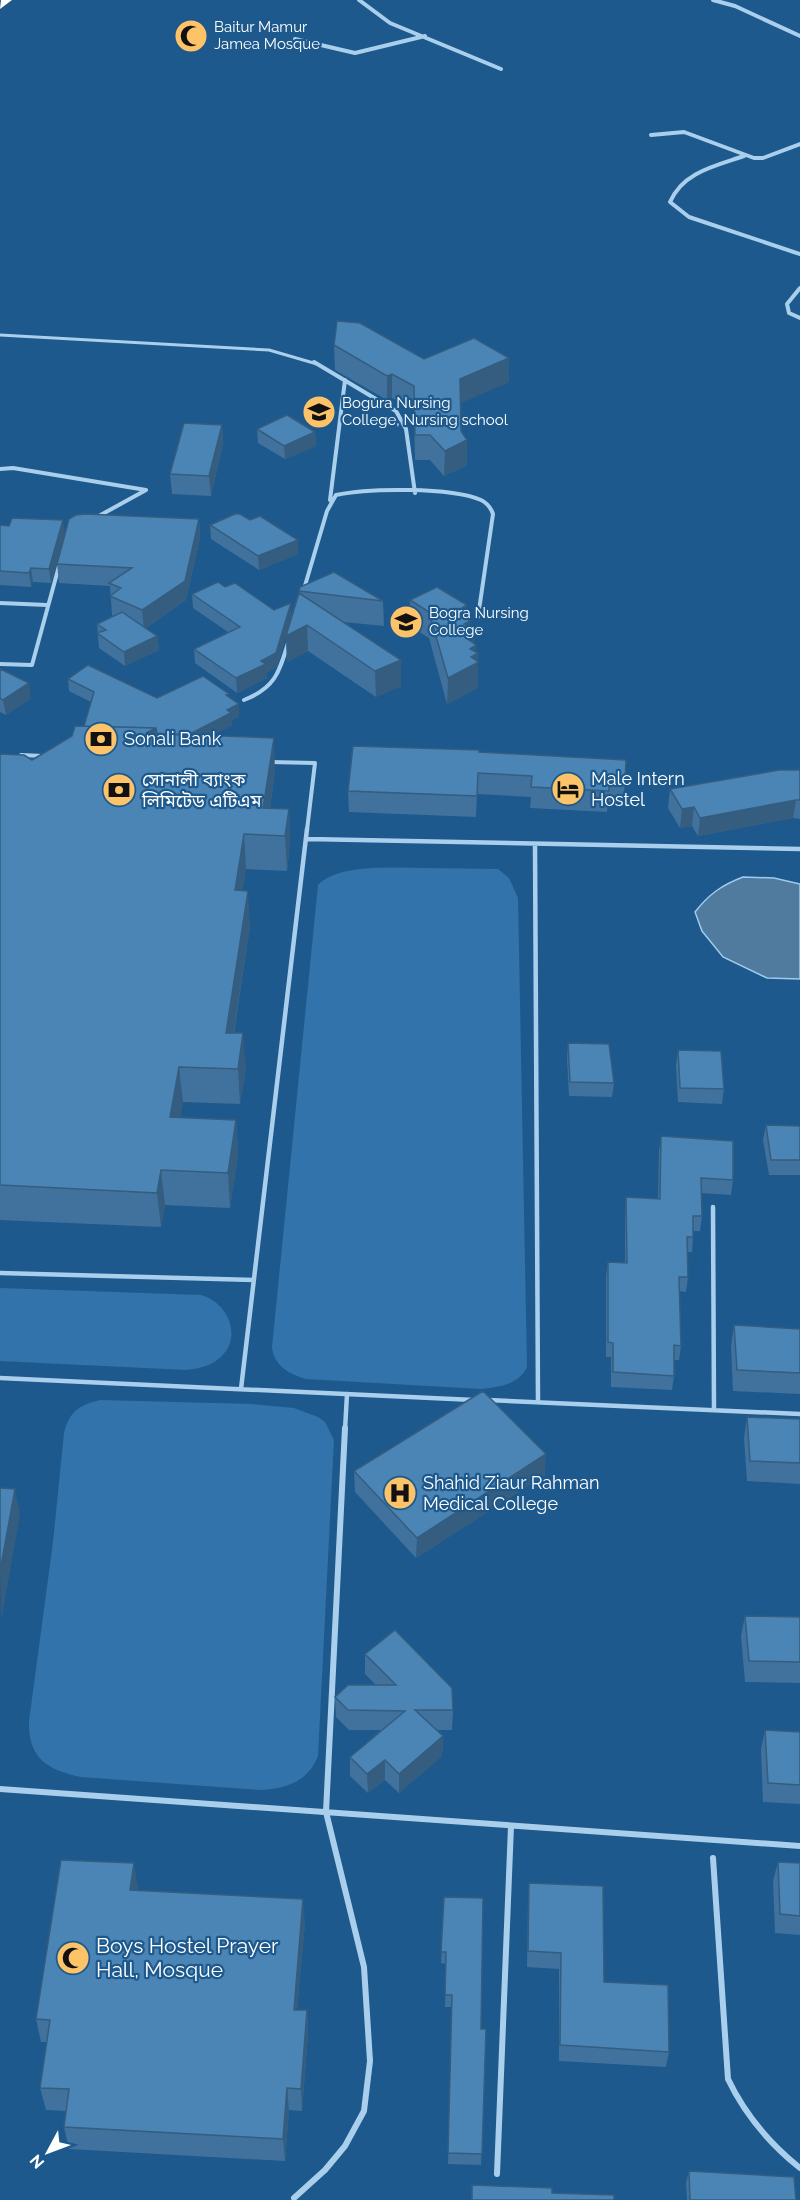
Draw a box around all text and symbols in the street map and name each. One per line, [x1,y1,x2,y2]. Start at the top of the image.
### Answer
mosque icon: Baitur Mamur Jamea Mosque [173,18,209,54]
place label: Baitur Mamur Jamea Mosque [214,18,320,53]
school or university icon: Bogura Nursing College, Nursing school [301,394,337,430]
place label: Bogura Nursing College, Nursing school [342,394,509,429]
school or university icon: Bogra Nursing College [388,604,424,640]
place label: Bogra Nursing College [429,604,529,639]
bank icon: Sonali Bank [83,721,119,757]
place label: Sonali Bank [124,728,222,749]
place label: Male Intern Hostel [591,768,685,810]
place label: সোনালী ব্যাংক লিমিটেড এটিএম [141,769,262,811]
hotel icon: Male Intern Hostel [550,771,586,807]
bank icon: সোনালী ব্যাংক লিমিটেড এটিএম [101,772,137,808]
place label: Shahid Ziaur Rahman Medical College [423,1472,599,1514]
hospital icon: Shahid Ziaur Rahman Medical College [382,1475,418,1511]
place label: Boys Hostel Prayer Hall, Mosque [96,1933,279,1982]
mosque icon: Boys Hostel Prayer Hall, Mosque [55,1940,91,1976]
north arrow [18,2122,78,2182]
text: N [26,2151,48,2172]

